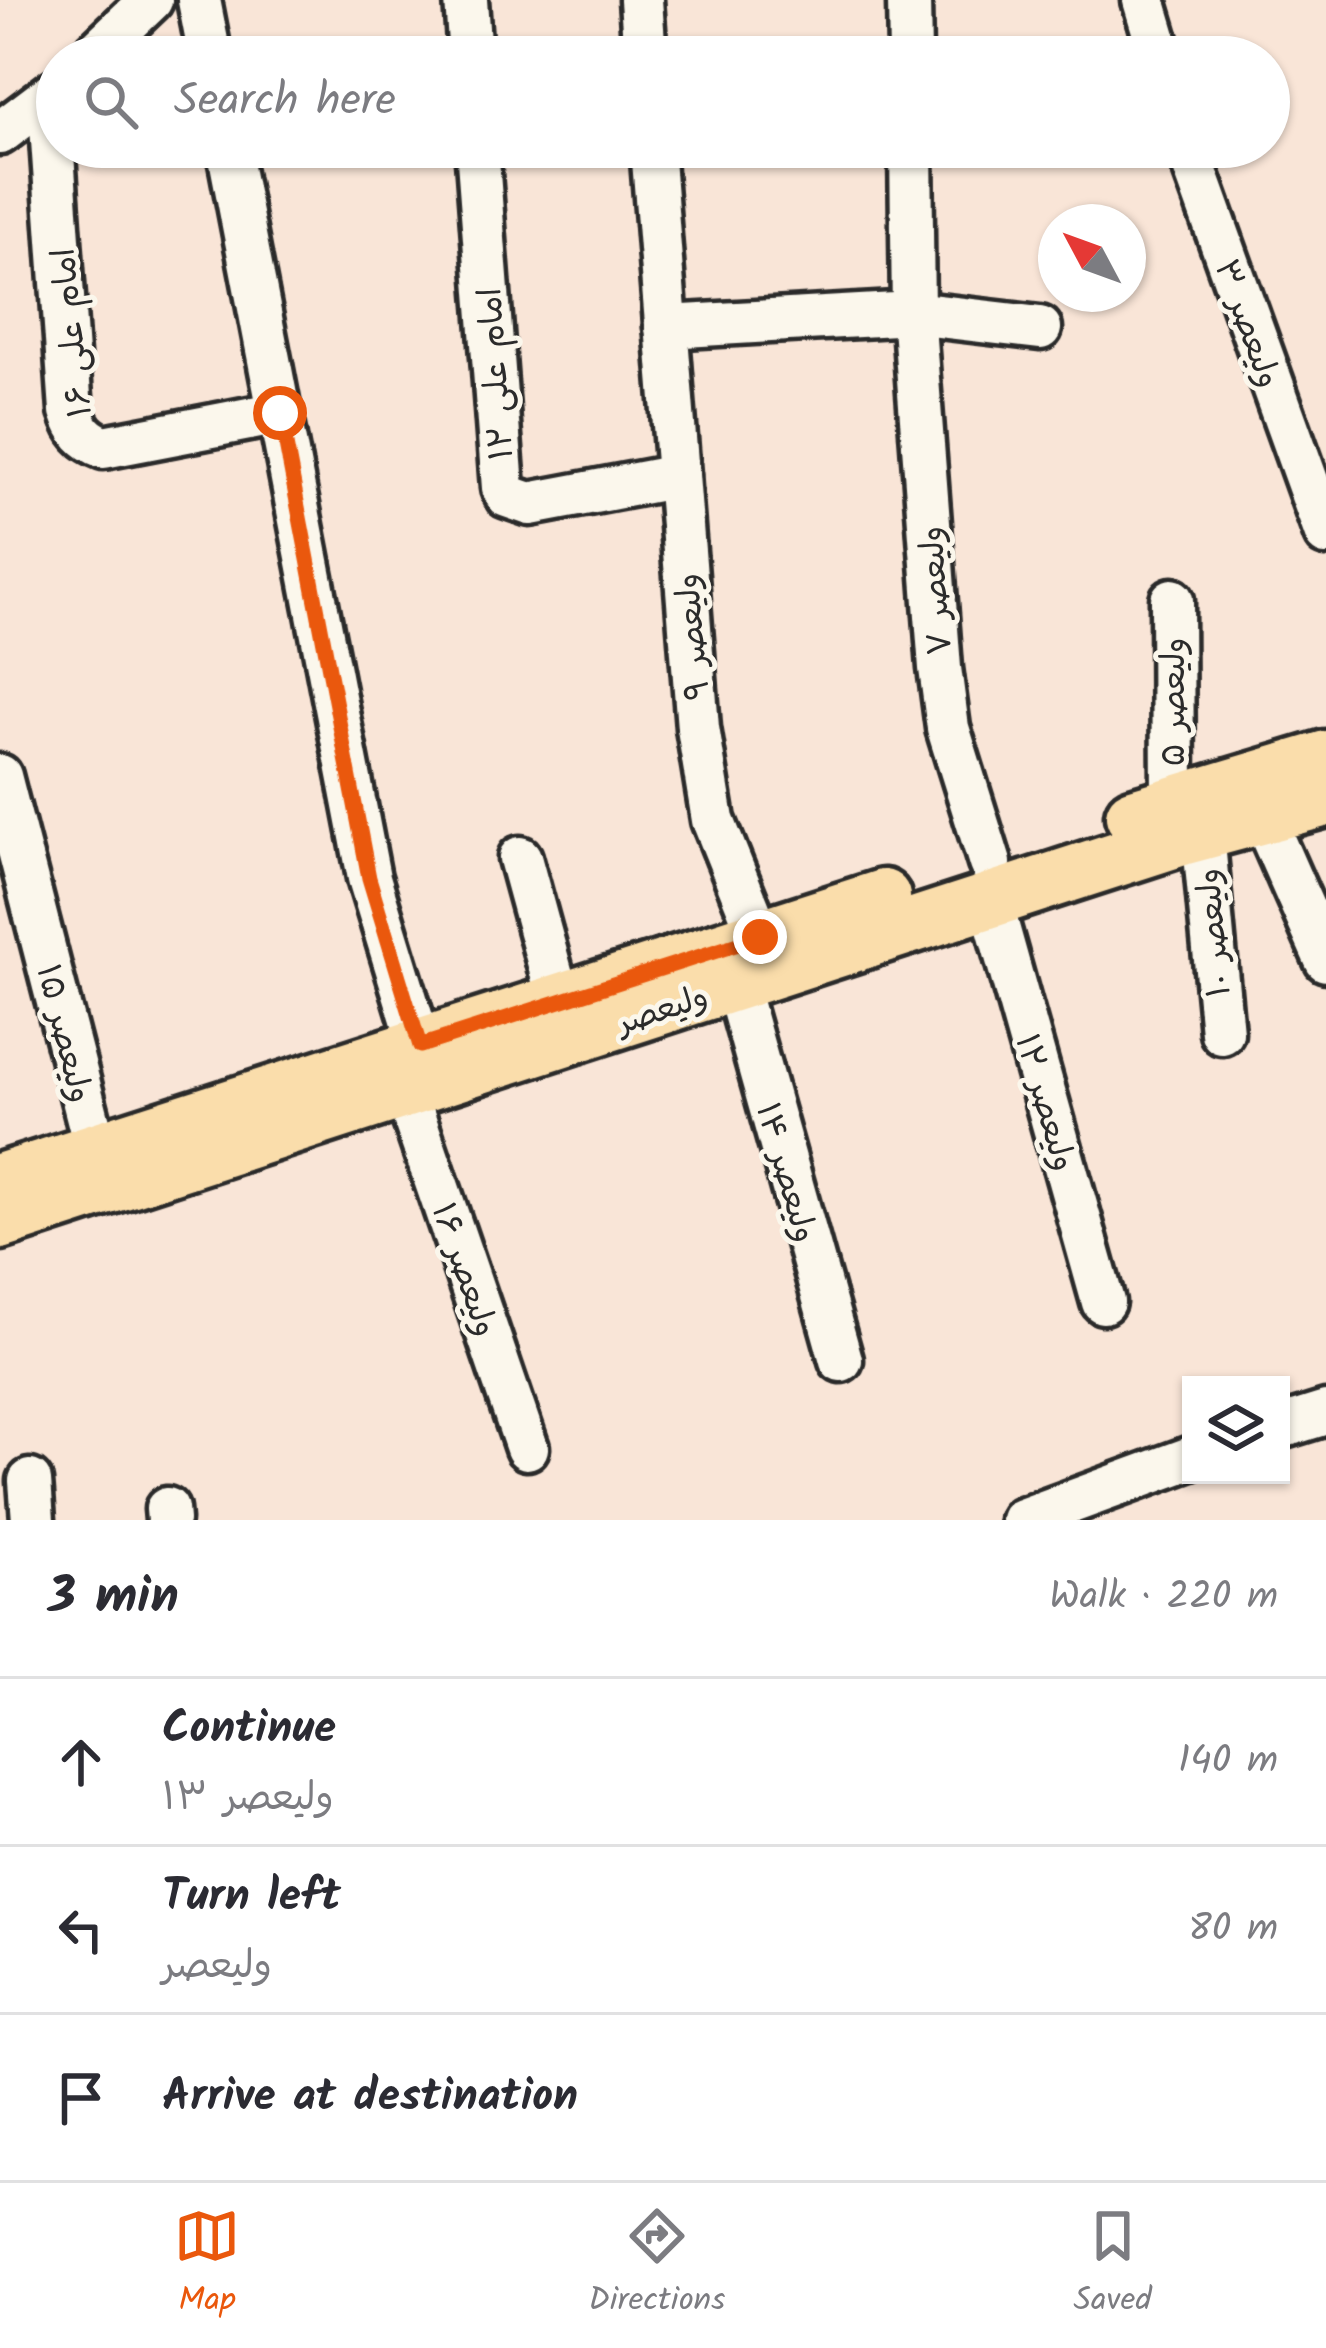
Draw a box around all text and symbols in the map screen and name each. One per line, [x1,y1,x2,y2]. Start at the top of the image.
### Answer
search box [36,36,1290,168]
text: Search here [174,66,396,138]
icon: search [78,69,144,135]
north arrow [1038,204,1146,312]
street label: امام علی ۱۶ [38,245,109,420]
street label: ولیعصر ۳ [1198,253,1293,396]
street label: امام علی ۱۲ [465,286,530,462]
route start [253,386,307,440]
street label: ولیعصر ۷ [907,524,968,657]
street label: ولیعصر ۹ [663,571,726,702]
street label: ولیعصر ۵ [1149,637,1202,767]
street label: ولیعصر ۱۰ [1183,866,1248,999]
route end [733,910,787,964]
street label: ولیعصر ۱۵ [20,959,105,1109]
street label: ولیعصر [608,972,716,1052]
street label: ولیعصر ۱۲ [999,1028,1088,1178]
street label: ولیعصر ۱۴ [739,1097,830,1249]
street label: ولیعصر ۱۶ [415,1196,510,1344]
map controls [1182,1376,1290,1484]
button: layers [1182,1376,1290,1484]
text: 3 min [48,1558,179,1639]
text: Walk · 220 m [1049,1567,1278,1629]
text: Continue [162,1694,336,1766]
icon: ahead [48,1729,114,1795]
text: 140 m [1178,1731,1278,1793]
text: ولیعصر ۱۳ [162,1768,334,1830]
text: Turn left [162,1862,341,1934]
icon: left [48,1897,114,1963]
text: 80 m [1188,1899,1278,1961]
text: ولیعصر [162,1936,272,1998]
text: Arrive at destination [162,2062,578,2134]
icon: arrive [48,2065,114,2131]
tab: Map [174,2203,240,2328]
tab: Directions [588,2203,725,2328]
tab: Saved [1074,2203,1152,2328]

